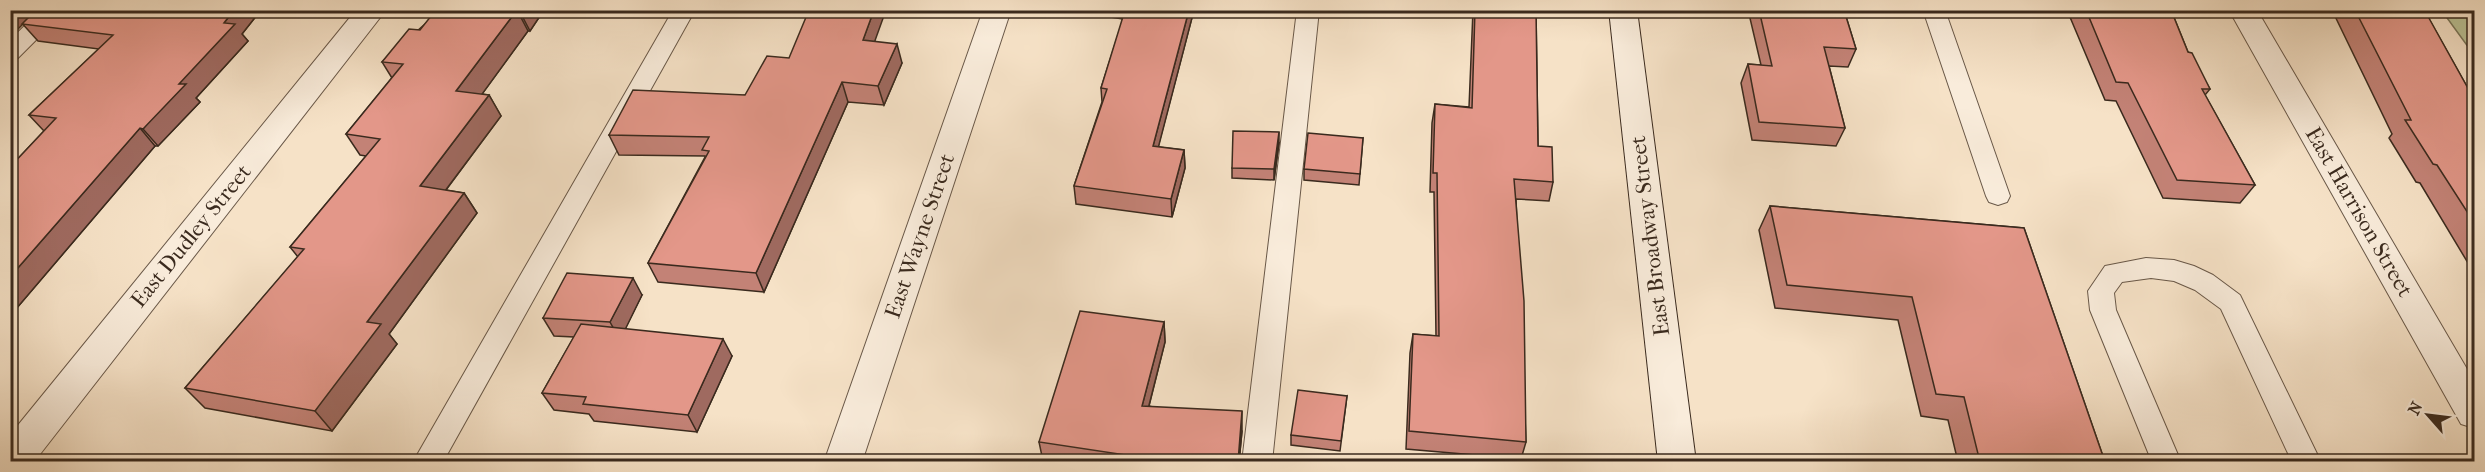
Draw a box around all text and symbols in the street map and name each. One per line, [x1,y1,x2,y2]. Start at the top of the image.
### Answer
street label: East Harrison Street [2300,122,2418,302]
street label: East Broadway Street [1625,134,1675,338]
street label: East Wayne Street [880,150,960,322]
street label: East Dudley Street [125,159,257,313]
north arrow [2398,385,2458,445]
text: N [2404,398,2427,418]

